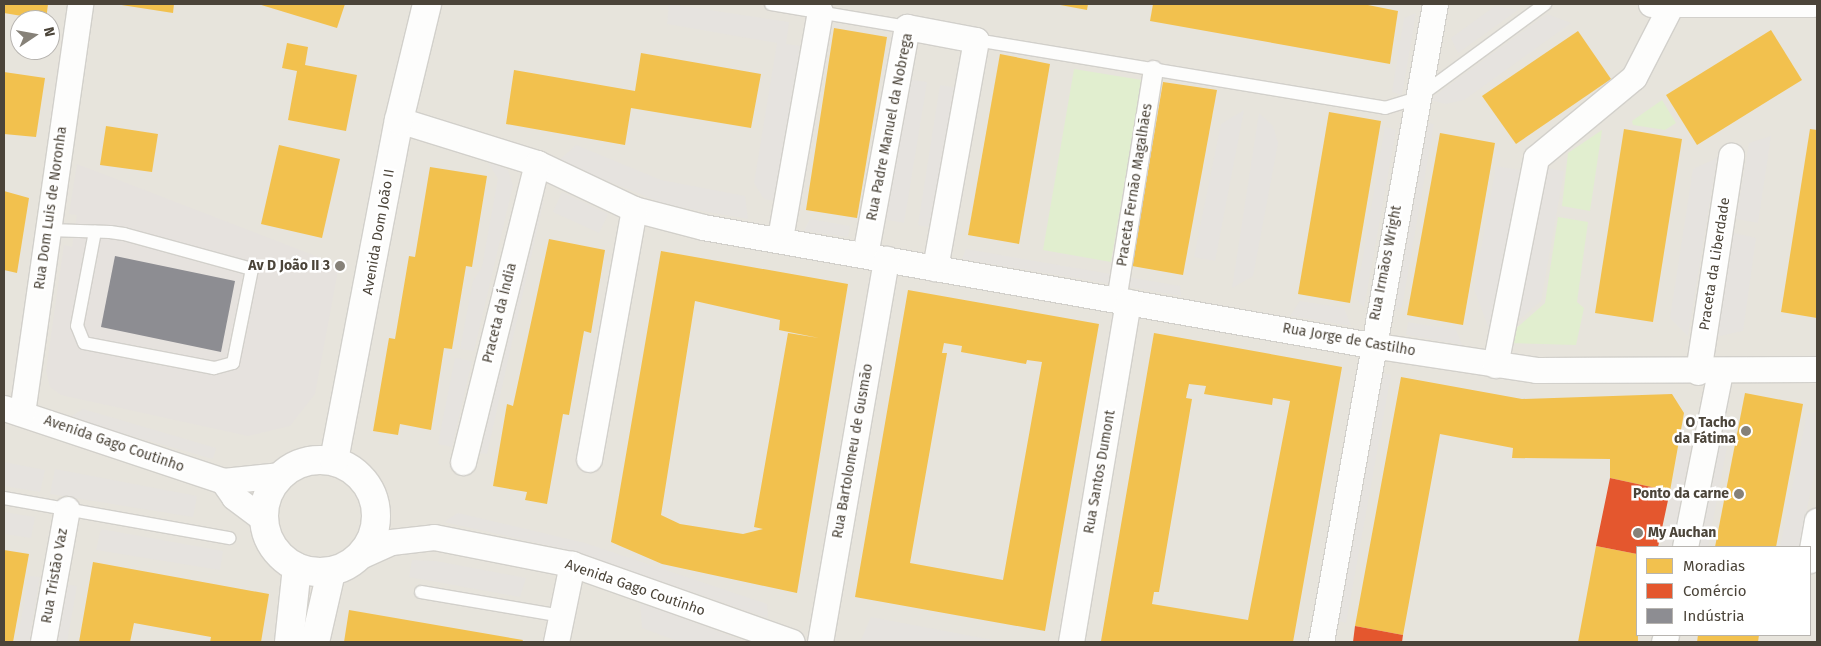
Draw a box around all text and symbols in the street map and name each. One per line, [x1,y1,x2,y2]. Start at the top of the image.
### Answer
north arrow [10,10,60,60]
text: N [40,26,58,38]
street label: Rua Padre Manuel da Nobrega [864,32,916,222]
street label: Praceta Fernão Magalhães [1114,102,1156,268]
street label: Rua Dom Luis de Noronha [31,125,71,291]
street label: Avenida Dom João II [360,168,398,296]
street label: Praceta da Liberdade [1696,196,1734,332]
street label: Rua Irmãos Wright [1367,204,1405,322]
place label: Av D João II 3 [248,258,330,274]
marker: Av D João II 3 [334,260,346,272]
street label: Praceta da Índia [479,261,521,365]
street label: Rua Jorge de Castilho [1281,320,1417,360]
street label: Rua Bartolomeu de Gusmão [829,362,877,540]
street label: Rua Santos Dumont [1081,409,1119,535]
street label: Avenida Gago Coutinho [42,412,186,476]
place label: O Tacho da Fátima [1674,415,1736,448]
marker: O Tacho da Fátima [1740,425,1752,437]
place label: Ponto da carne [1633,486,1729,502]
marker: Ponto da carne [1733,488,1745,500]
place label: My Auchan [1648,525,1716,541]
street label: Rua Tristão Vaz [38,527,72,625]
marker: My Auchan [1632,527,1644,539]
legend [1636,546,1811,636]
street label: Avenida Gago Coutinho [563,556,707,620]
text: Moradias [1683,557,1745,575]
text: Comércio [1683,582,1746,600]
text: Indústria [1683,607,1745,625]

